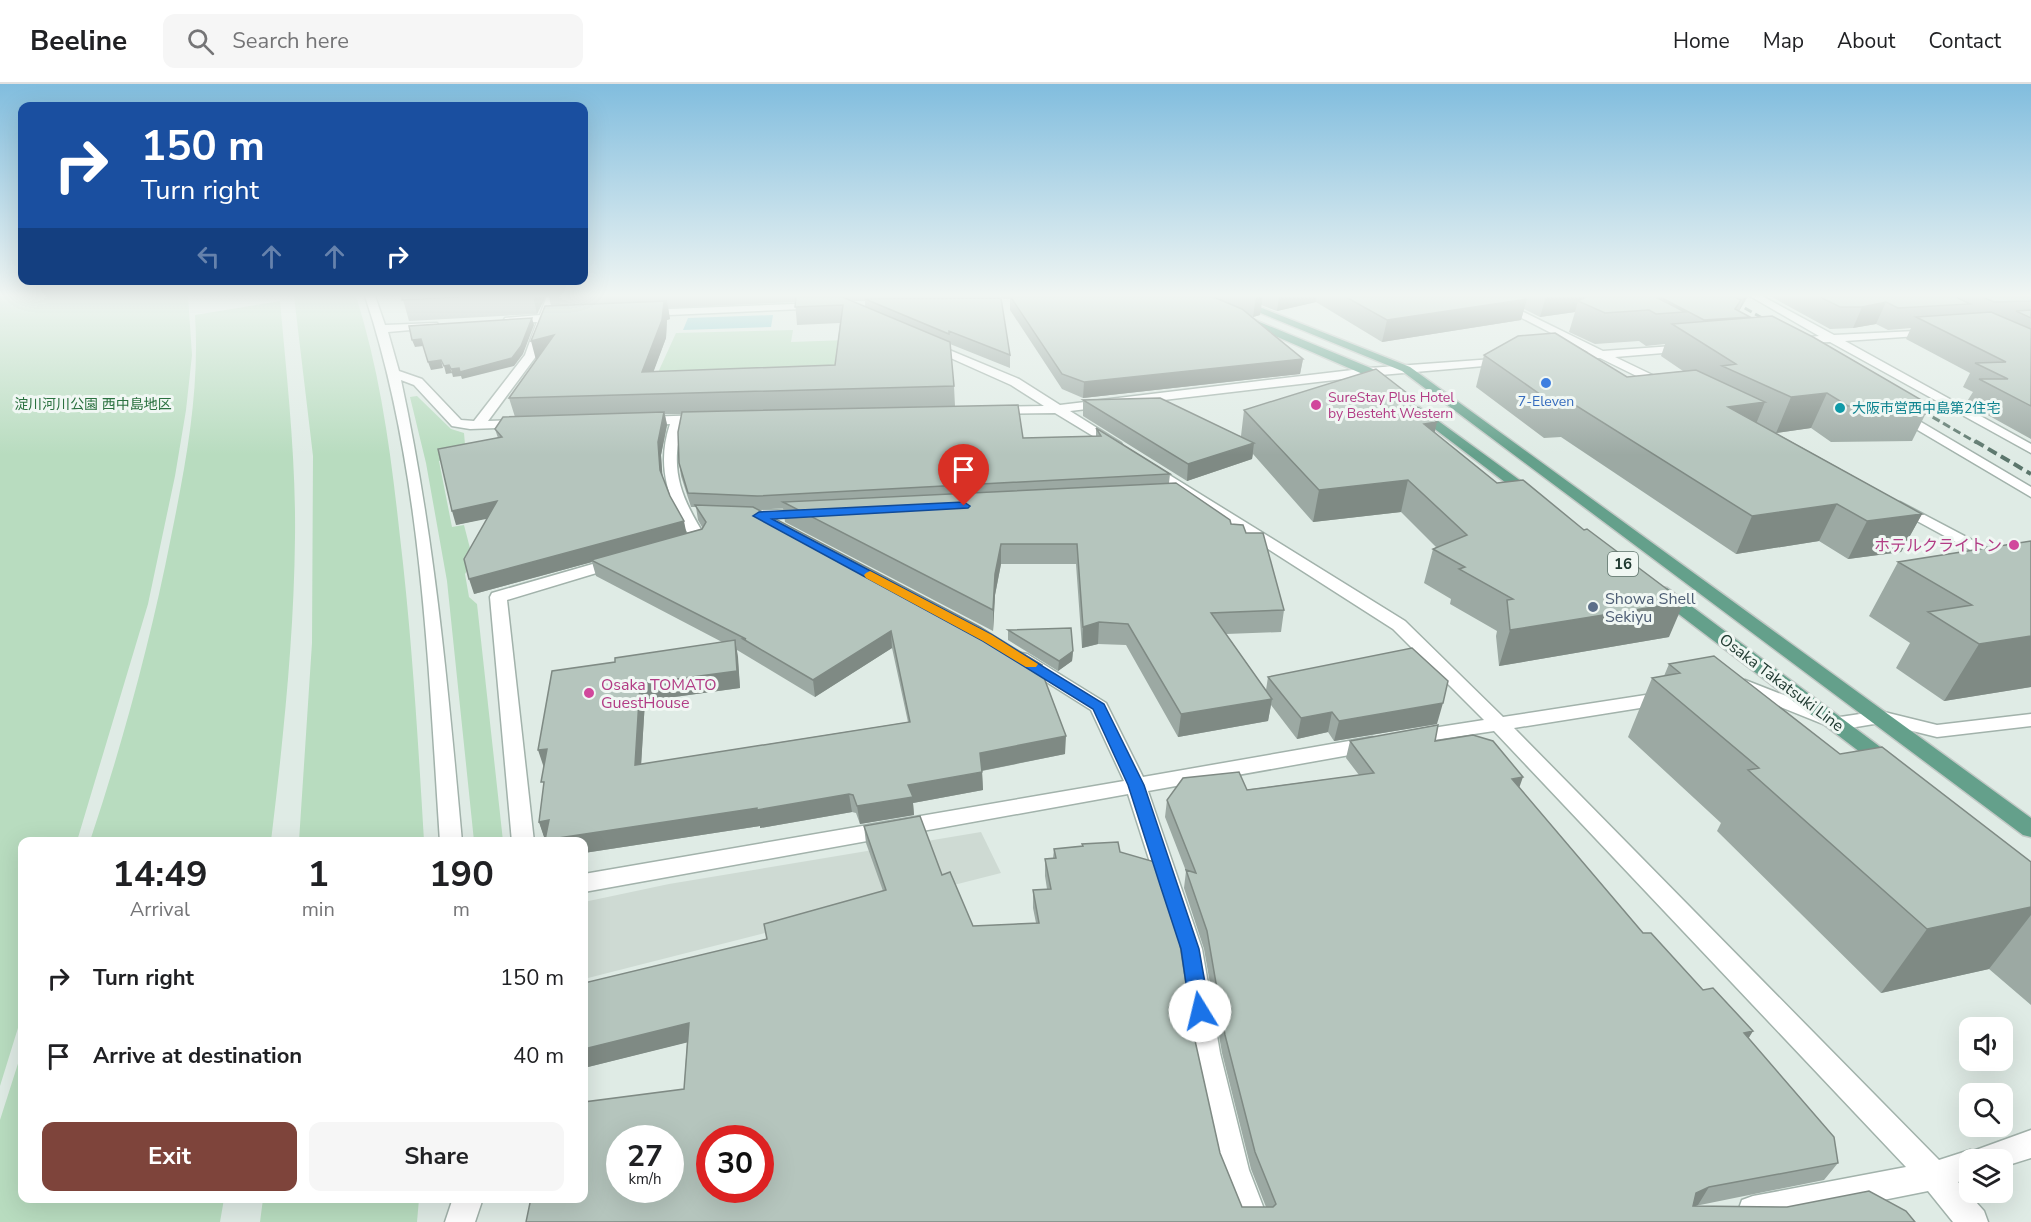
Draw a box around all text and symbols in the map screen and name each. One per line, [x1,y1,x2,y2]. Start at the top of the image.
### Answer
search box [163,14,583,68]
text: Beeline [30,22,127,60]
icon: search [184,25,217,58]
text: Search here [232,26,349,56]
text: Home [1673,27,1730,55]
text: Map [1763,27,1804,55]
text: About [1837,27,1895,55]
text: Contact [1928,27,2001,55]
text: 150 m [141,118,265,175]
icon: right [42,126,120,204]
text: Turn right [141,172,259,209]
icon: left [192,240,225,273]
icon: ahead [255,240,288,273]
icon: ahead [318,240,351,273]
icon: right [381,240,414,273]
marker: 7-Eleven [1539,376,1553,390]
place label: SureStay Plus Hotel by Besteht Western [1328,388,1455,423]
place label: 7-Eleven [1518,392,1574,411]
park label: 淀川河川公園 西中島地区 [14,395,172,414]
marker: SureStay Plus Hotel by Besteht Western [1309,398,1323,412]
place label: 大阪市営西中島第2住宅 [1852,399,2000,418]
marker: 大阪市営西中島第2住宅 [1833,401,1847,415]
pin [938,444,989,506]
icon: arrive [947,453,980,486]
place label: ホテルクライトン [1874,535,2002,557]
marker: ホテルクライトン [2007,538,2021,552]
road number: 16 [1608,552,1638,576]
place label: Showa Shell Sekiyu [1605,588,1696,628]
marker: Showa Shell Sekiyu [1586,600,1600,614]
street label: Osaka Takatsuki Line [1715,629,1848,737]
place label: Osaka TOMATO GuestHouse [601,674,716,714]
marker: Osaka TOMATO GuestHouse [582,686,596,700]
text: 14:49 [112,850,208,899]
text: 1 [307,850,329,899]
text: 190 [429,850,494,899]
text: Arrival [130,896,190,923]
text: min [302,896,335,923]
text: m [453,896,470,923]
icon: right [42,962,75,995]
text: Turn right [93,963,194,993]
text: 150 m [500,963,564,993]
position arrow [1168,979,1232,1043]
map controls [1959,1017,2013,1203]
button: sound [1959,1017,2013,1071]
icon: arrive [42,1040,75,1073]
text: Arrive at destination [93,1041,302,1071]
text: 40 m [513,1041,564,1071]
button: search [1959,1083,2013,1137]
button: Exit [42,1122,297,1191]
button: Share [309,1122,564,1191]
speed limit sign: 30 [696,1125,774,1203]
text: 27 [627,1136,663,1177]
button: layers [1959,1149,2013,1203]
text: km/h [628,1169,662,1189]

